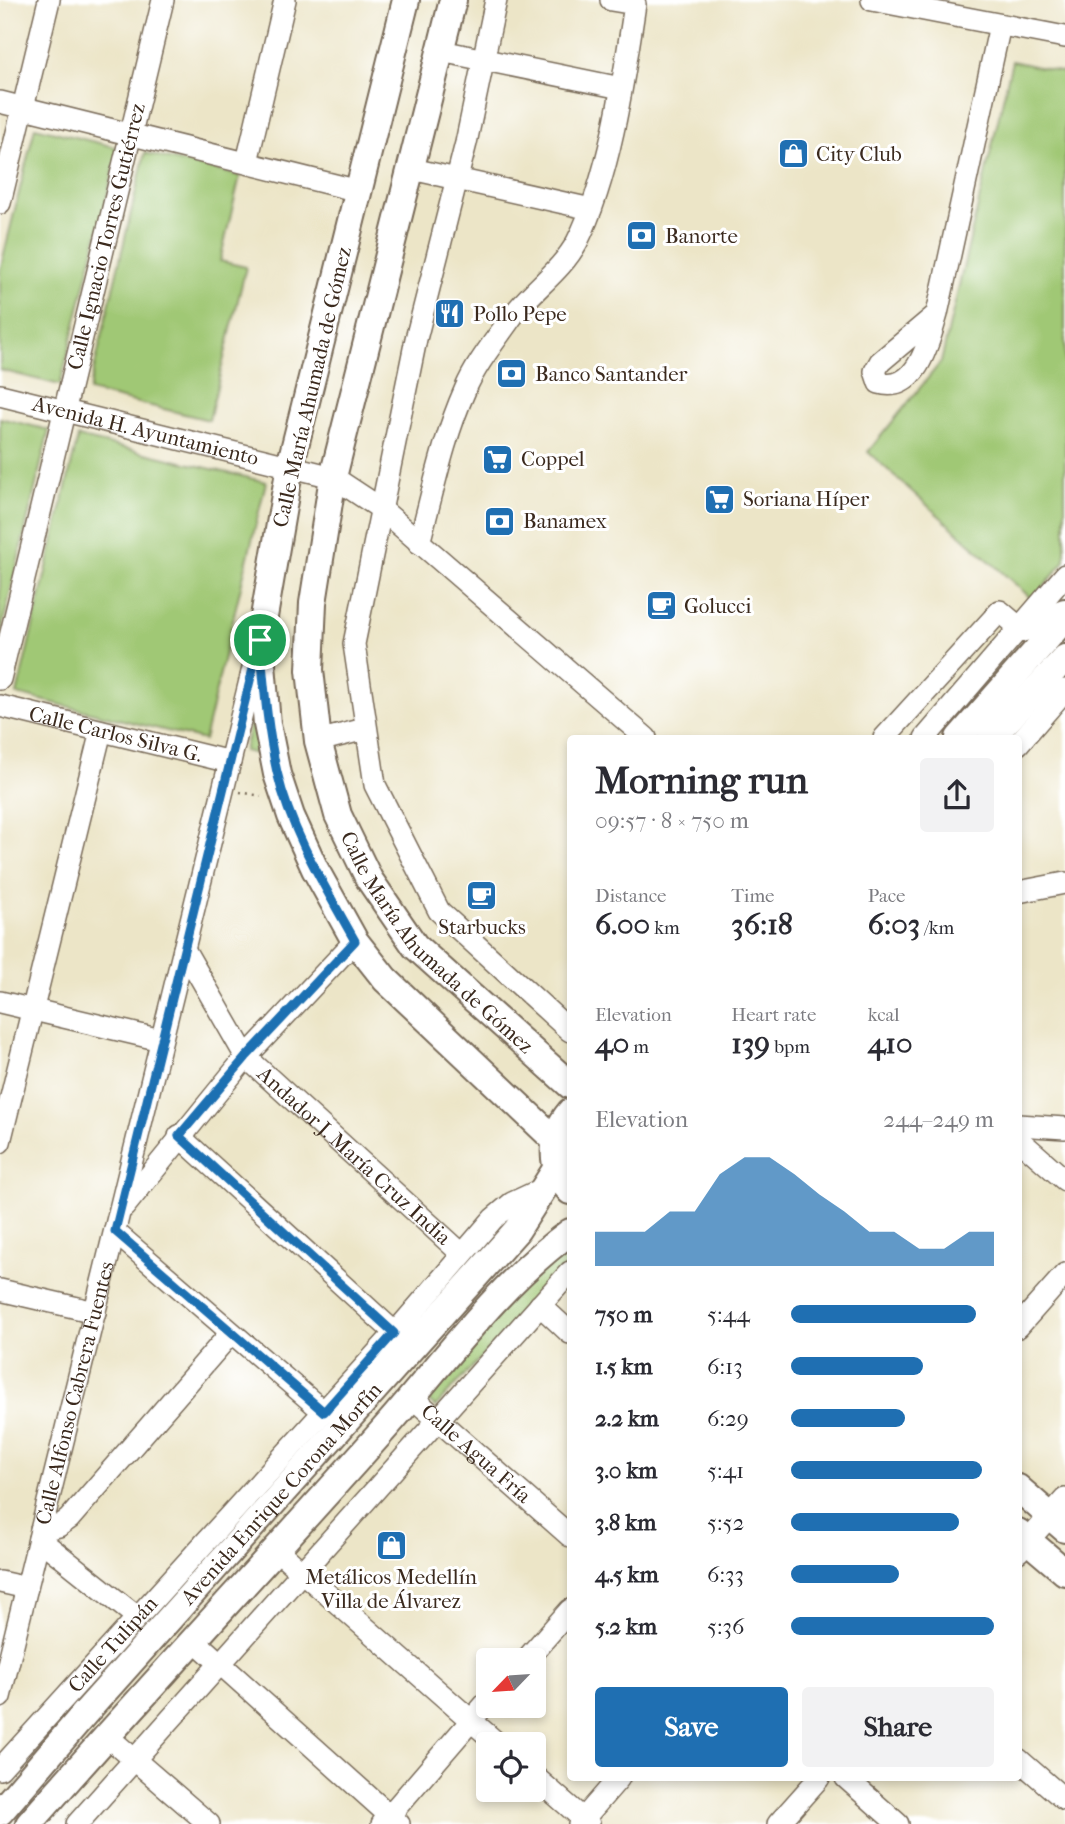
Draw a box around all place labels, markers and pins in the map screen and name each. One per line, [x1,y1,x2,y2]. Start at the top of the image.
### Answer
shop icon: City Club [776,137,810,171]
place label: City Club [816,142,902,166]
bank icon: Banorte [625,219,659,253]
place label: Banorte [665,224,738,248]
restaurant icon: Pollo Pepe [433,297,467,331]
place label: Pollo Pepe [473,302,567,326]
bank icon: Banco Santander [495,357,529,391]
place label: Banco Santander [535,362,688,386]
supermarket icon: Coppel [481,442,515,476]
place label: Coppel [521,447,585,471]
supermarket icon: Soriana Híper [703,482,737,516]
place label: Soriana Híper [743,487,869,511]
bank icon: Banamex [483,504,517,538]
place label: Banamex [523,509,607,533]
cafe icon: Golucci [644,589,678,623]
place label: Golucci [684,594,752,618]
pin [230,610,290,670]
cafe icon: Starbucks [465,878,499,912]
place label: Starbucks [438,915,526,939]
shop icon: Metálicos Medellín Villa de Álvarez [374,1528,408,1562]
place label: Metálicos Medellín Villa de Álvarez [305,1565,477,1613]

